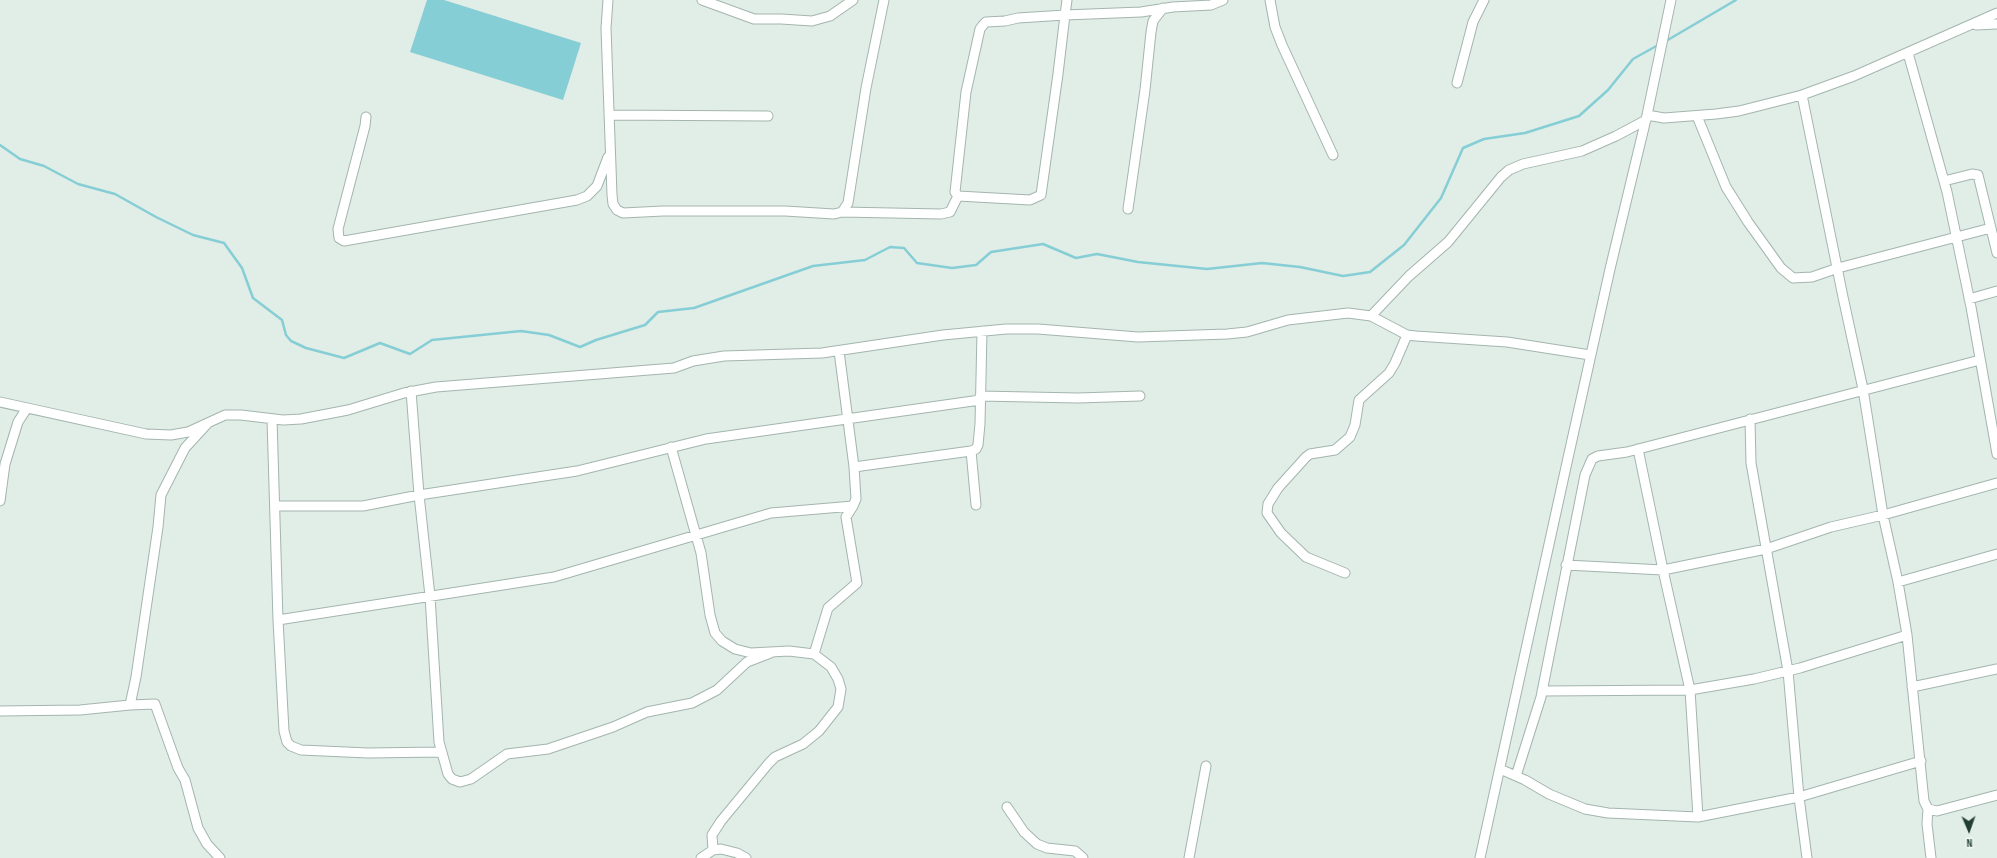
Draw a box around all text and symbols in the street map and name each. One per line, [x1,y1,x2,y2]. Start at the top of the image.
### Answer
north arrow [1949,810,1989,850]
text: N [1966,836,1973,849]

